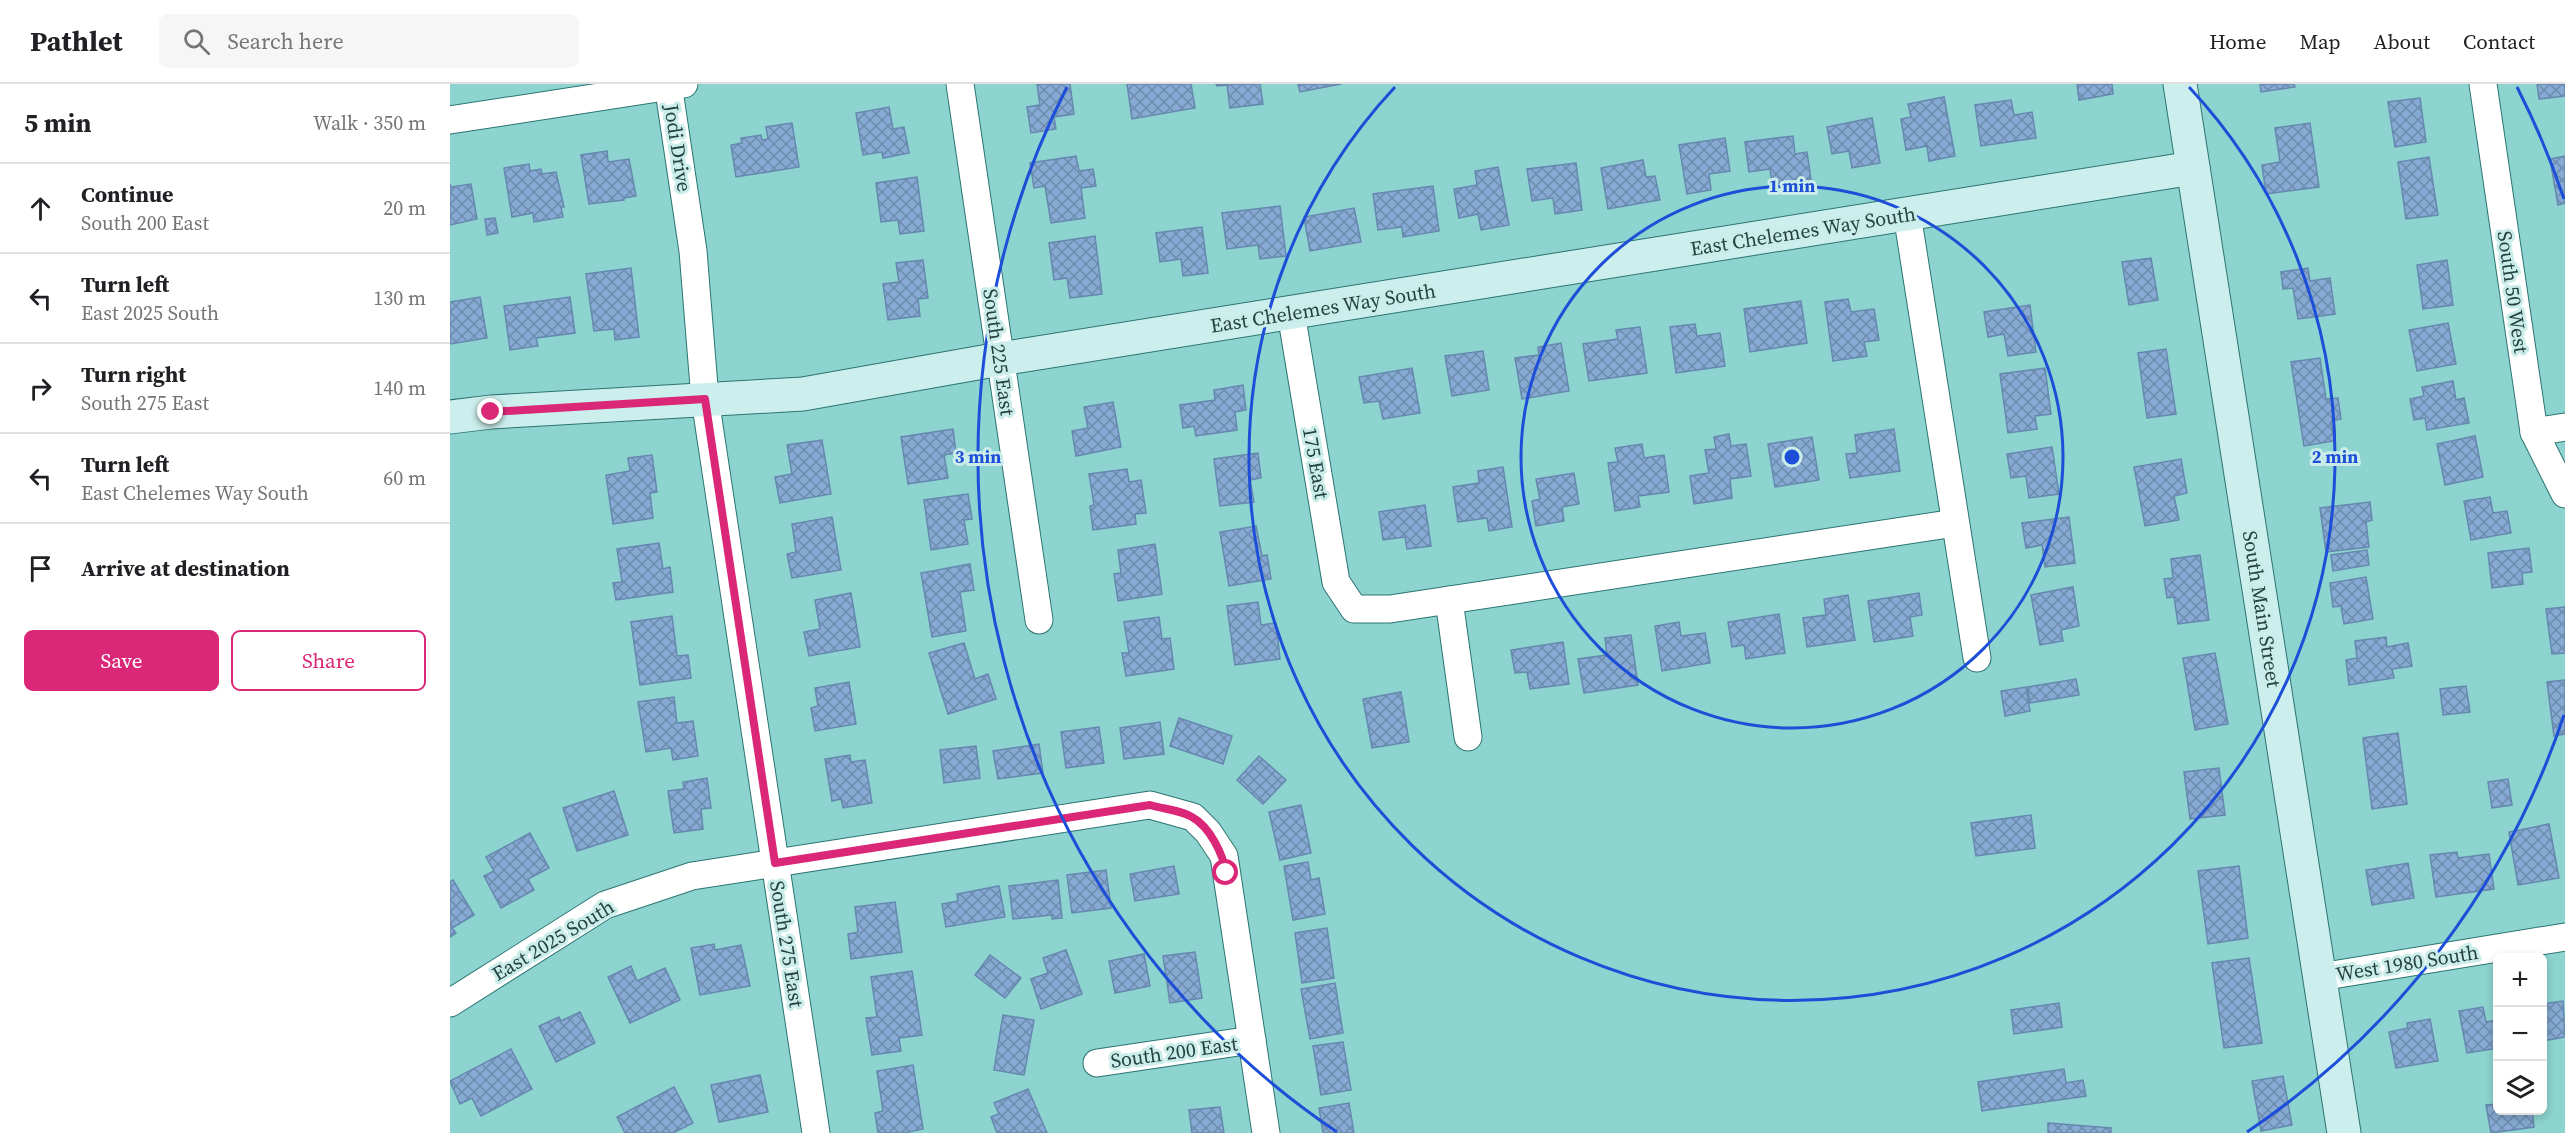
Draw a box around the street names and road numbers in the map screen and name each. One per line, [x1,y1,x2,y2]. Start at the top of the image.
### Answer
street label: Jodi Drive [657,101,699,194]
street label: East Chelemes Way South [1688,199,1918,263]
street label: South 50 West [2491,229,2536,355]
street label: East Chelemes Way South [1208,276,1438,340]
street label: South 225 East [976,287,1022,418]
street label: 175 East [1296,425,1336,501]
street label: South Main Street [2236,529,2288,690]
street label: South 275 East [763,879,811,1010]
street label: East 2025 South [487,892,619,988]
street label: West 1980 South [2334,938,2480,988]
street label: South 200 East [1109,1029,1240,1075]

